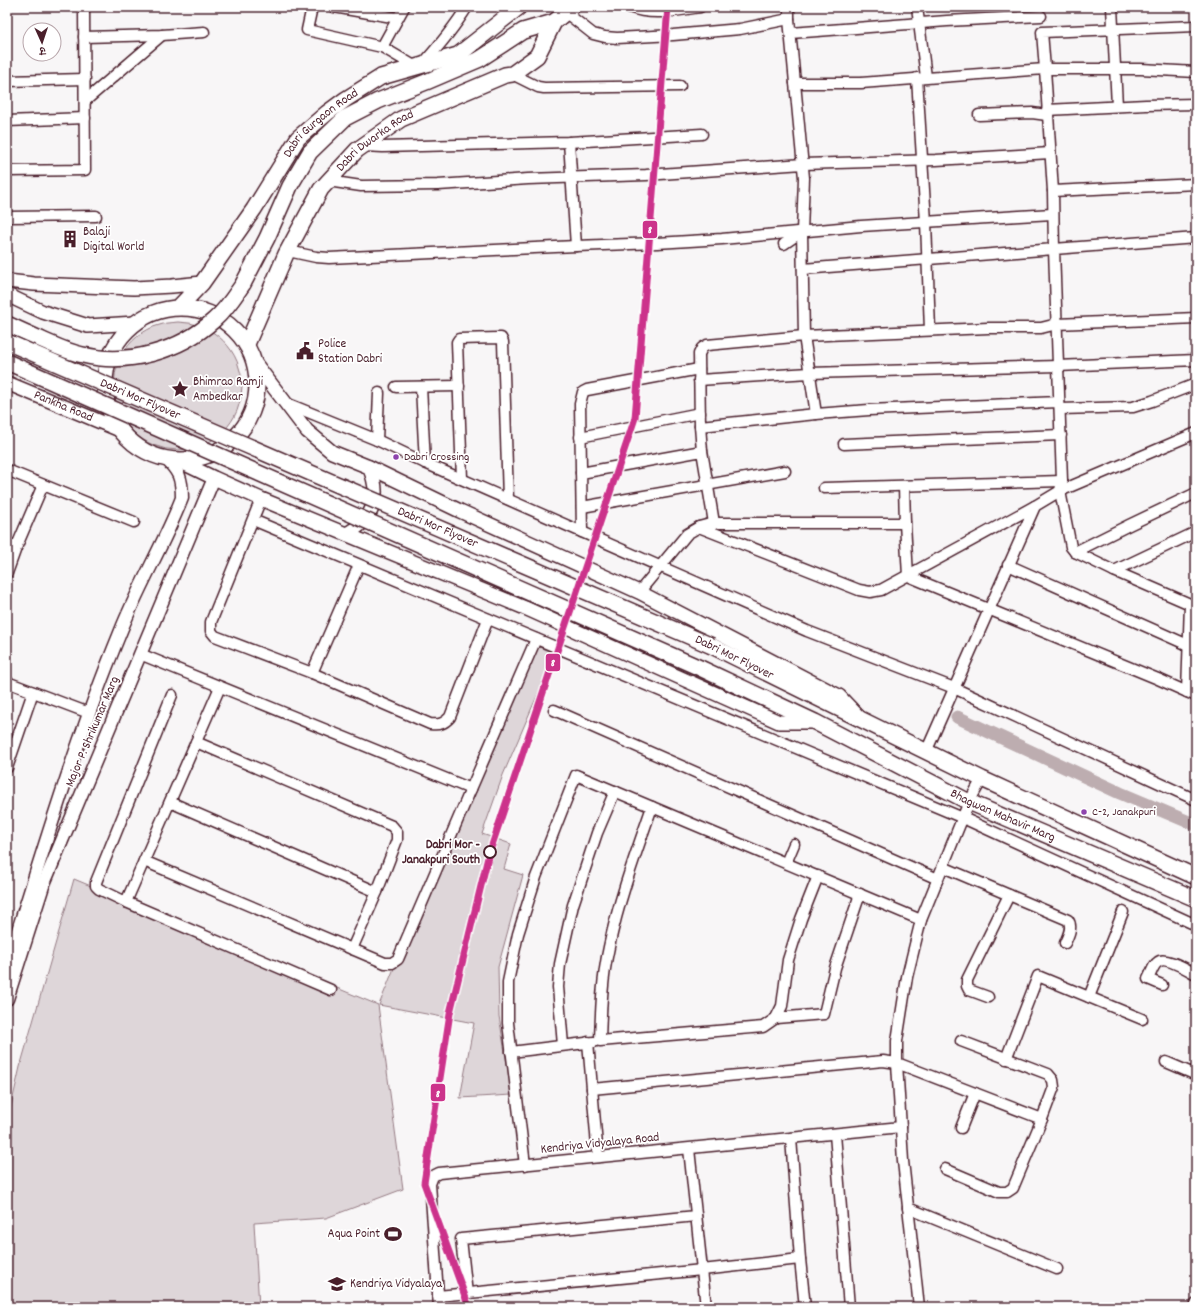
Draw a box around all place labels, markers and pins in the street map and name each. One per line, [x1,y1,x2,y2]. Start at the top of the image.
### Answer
place label: Balaji Digital World [83,223,144,257]
building icon: Balaji Digital World [60,229,80,249]
place label: Police Station Dabri [318,335,383,369]
public building icon: Police Station Dabri [295,341,315,361]
place label: Bhimrao Ramji Ambedkar [193,373,264,407]
place icon: Bhimrao Ramji Ambedkar [170,379,190,399]
place label: Dabri Crossing [404,449,469,466]
marker: Dabri Crossing [391,452,401,462]
place label: C-2, Janakpuri [1092,804,1156,821]
marker: C-2, Janakpuri [1079,807,1089,817]
place label: Dabri Mor - Janakpuri South [402,836,481,870]
marker: Dabri Mor - Janakpuri South [483,845,497,859]
sports icon: Aqua Point [383,1224,403,1244]
place label: Aqua Point [328,1225,380,1244]
school or university icon: Kendriya Vidyalaya [327,1274,347,1294]
place label: Kendriya Vidyalaya [350,1275,443,1294]

